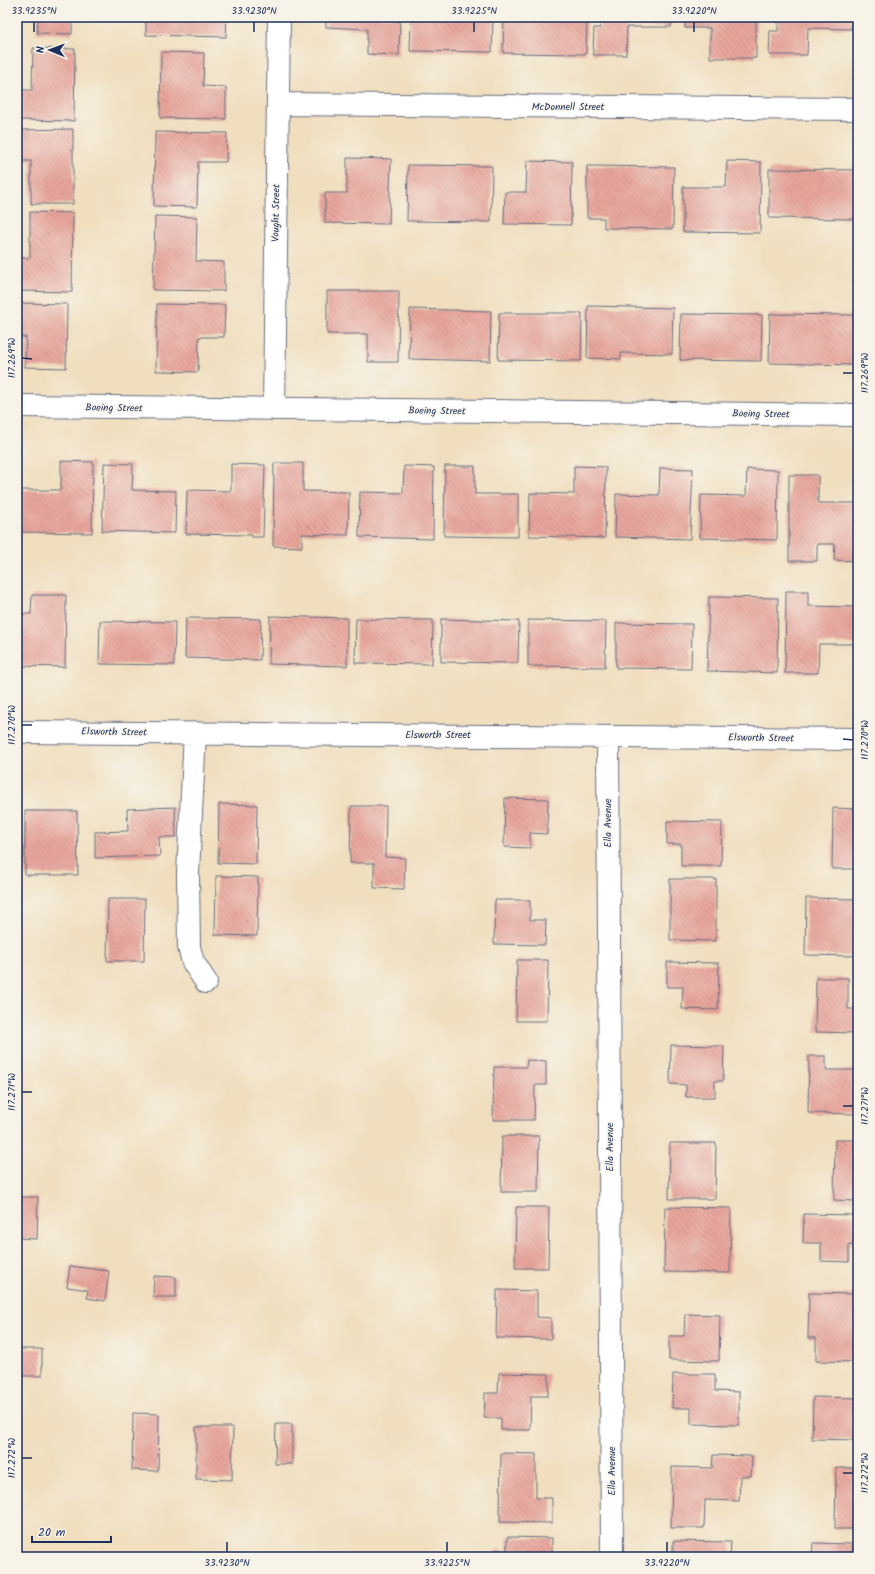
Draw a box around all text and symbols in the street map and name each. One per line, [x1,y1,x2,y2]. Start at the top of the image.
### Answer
text: 33.9235°N [11,3,57,19]
text: 33.9230°N [231,3,277,19]
text: 33.9225°N [451,3,497,19]
text: 33.9220°N [671,3,717,19]
north arrow [30,30,70,70]
text: N [32,46,50,53]
street label: McDonnell Street [532,99,605,115]
street label: Vought Street [267,184,285,242]
text: 117.269°W [4,337,20,378]
text: 117.269°W [857,352,873,393]
street label: Boeing Street [85,400,143,417]
street label: Boeing Street [408,403,466,420]
street label: Boeing Street [732,406,790,423]
text: 117.270°W [4,705,20,745]
text: 117.270°W [857,720,873,760]
street label: Elsworth Street [81,723,147,741]
street label: Elsworth Street [405,727,471,743]
street label: Elsworth Street [728,729,794,747]
street label: Ella Avenue [600,798,616,847]
text: 117.271°W [4,1073,20,1111]
text: 117.271°W [857,1087,873,1125]
street label: Ella Avenue [602,1122,618,1171]
text: 117.272°W [4,1437,20,1478]
street label: Ella Avenue [604,1446,620,1495]
text: 117.272°W [857,1452,873,1493]
scale bar [32,1518,111,1544]
text: 20 m [38,1523,66,1542]
text: 33.9230°N [204,1555,250,1571]
text: 33.9225°N [424,1555,470,1571]
text: 33.9220°N [644,1555,690,1571]

